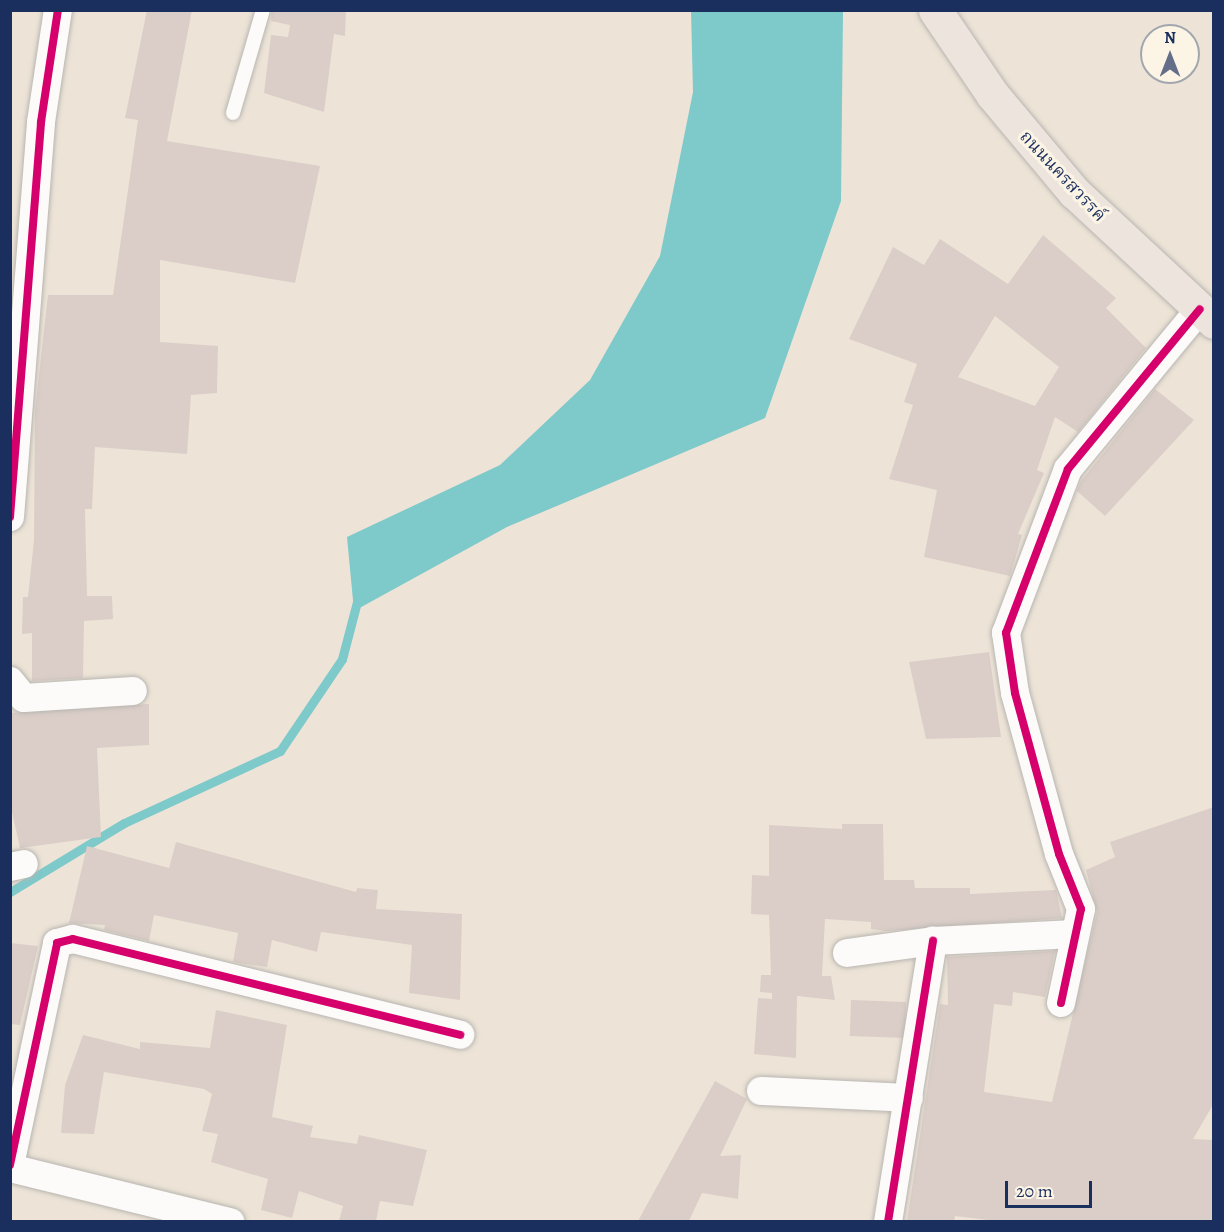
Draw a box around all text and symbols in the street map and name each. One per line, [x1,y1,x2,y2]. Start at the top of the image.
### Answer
north arrow [1140,24,1200,84]
text: N [1164,27,1176,49]
street label: ถนนนครสวรรค์ [1015,126,1111,226]
scale bar [1008,1169,1095,1207]
text: 20 m [1016,1179,1053,1203]

